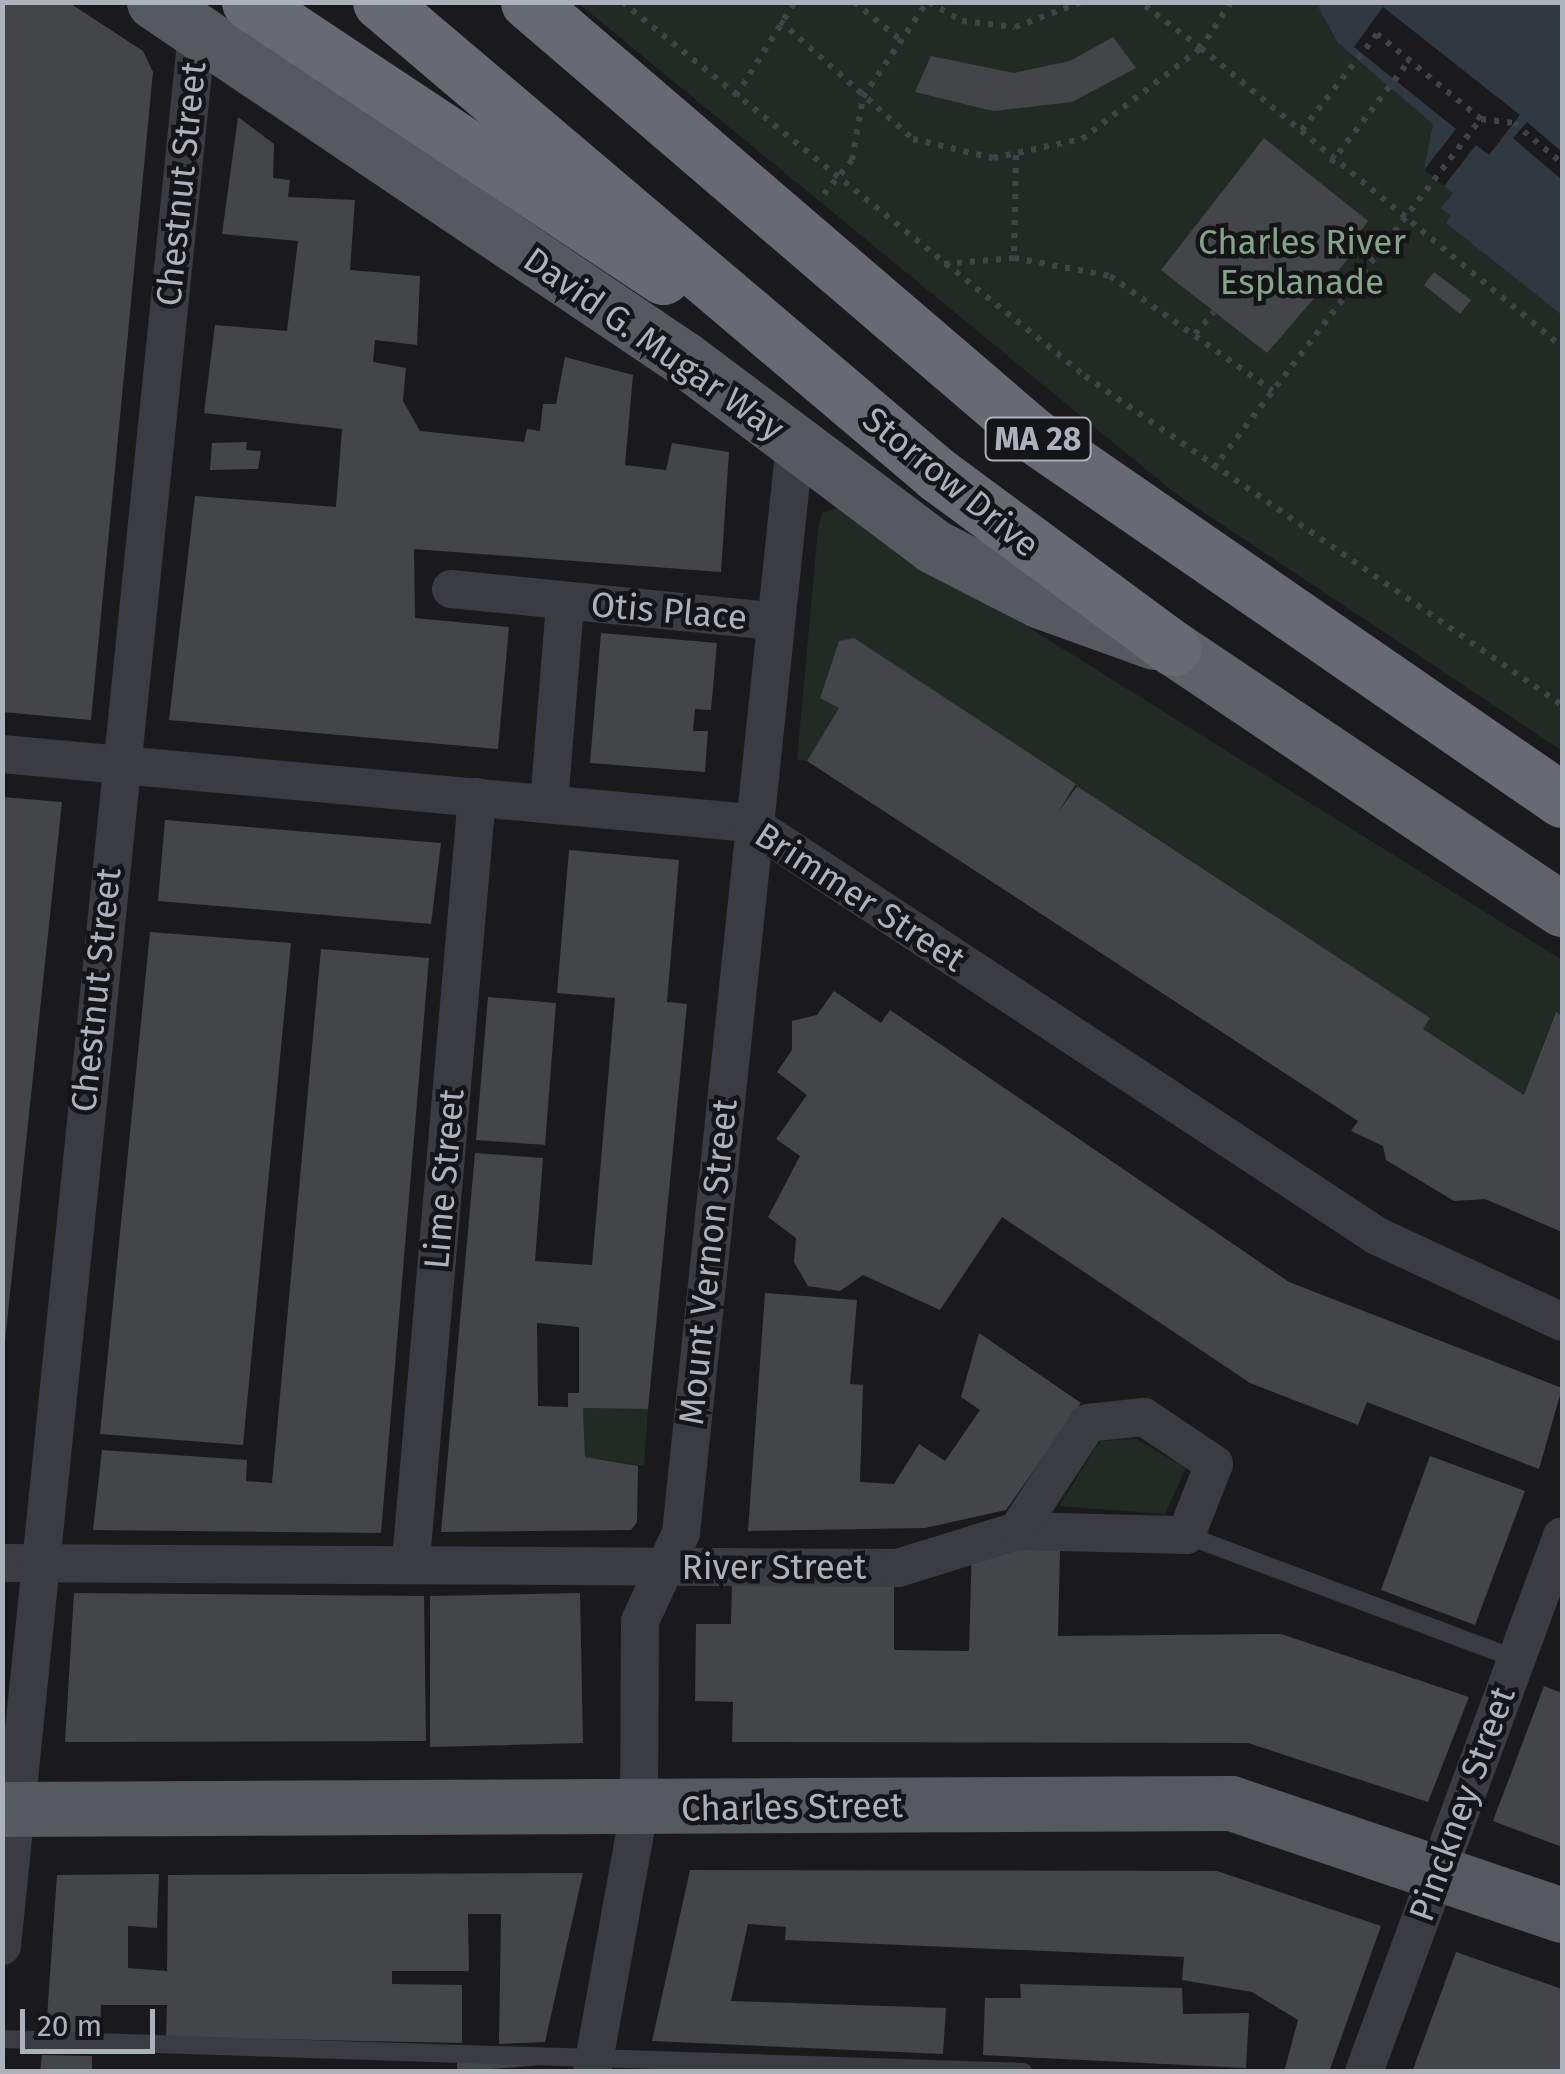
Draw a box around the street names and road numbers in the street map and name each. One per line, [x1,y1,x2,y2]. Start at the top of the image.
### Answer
street label: Chestnut Street [147,60,215,308]
street label: David G. Mugar Way [516,238,792,450]
street label: Storrow Drive [854,398,1048,566]
road number: MA 28 [983,412,1093,466]
street label: Otis Place [589,583,749,639]
street label: Brimmer Street [747,814,973,980]
street label: Chestnut Street [62,866,130,1114]
street label: Lime Street [415,1087,473,1271]
street label: Mount Vernon Street [670,1097,746,1427]
street label: River Street [682,1546,866,1588]
street label: Pinckney Street [1400,1681,1524,1927]
street label: Charles Street [681,1784,903,1830]

